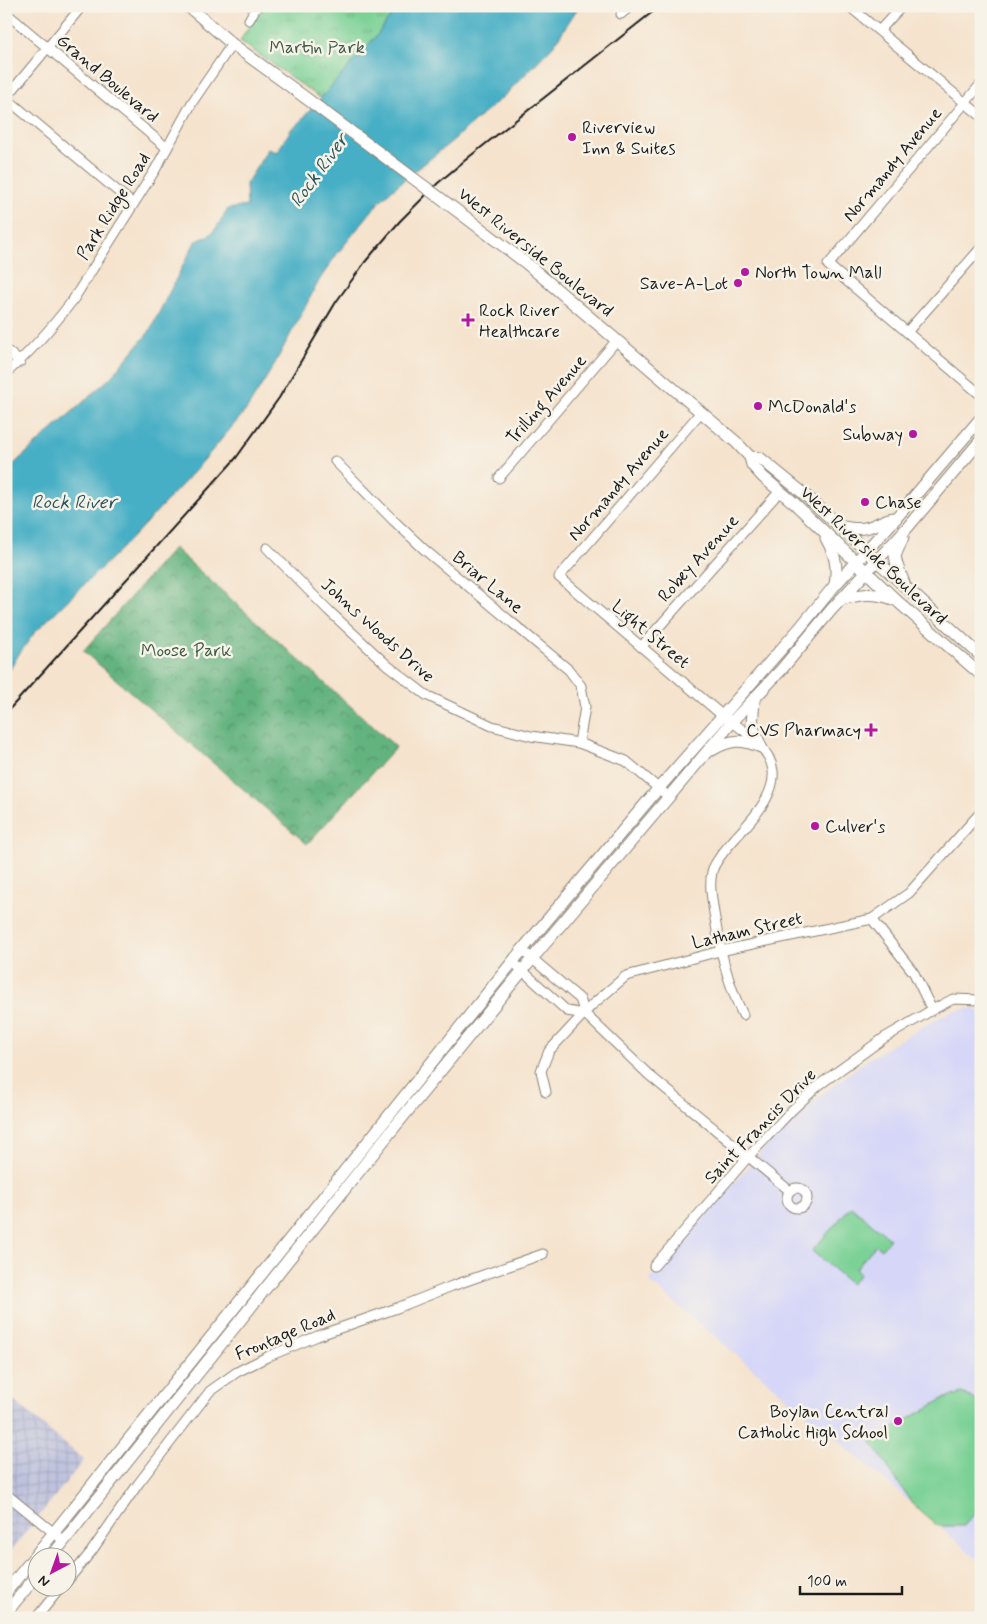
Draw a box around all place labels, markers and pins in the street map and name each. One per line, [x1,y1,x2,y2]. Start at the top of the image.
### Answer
place label: Riverview Inn & Suites [582,116,676,161]
marker: Riverview Inn & Suites [566,131,578,143]
place label: North Town Mall [755,261,882,285]
marker: North Town Mall [739,266,751,278]
place label: Save-A-Lot [640,272,728,296]
marker: Save-A-Lot [732,277,744,289]
place label: Rock River Healthcare [479,299,560,344]
marker: Rock River Healthcare [461,313,475,327]
place label: McDonald's [768,395,856,419]
marker: McDonald's [752,400,764,412]
place label: Subway [842,423,903,447]
marker: Subway [907,428,919,440]
place label: Chase [875,491,922,515]
marker: Chase [859,496,871,508]
place label: CVS Pharmacy [746,719,861,743]
marker: CVS Pharmacy [865,724,877,736]
place label: Culver's [825,815,885,839]
marker: Culver's [809,820,821,832]
place label: Boylan Central Catholic High School [737,1400,888,1446]
marker: Boylan Central Catholic High School [892,1415,904,1427]

